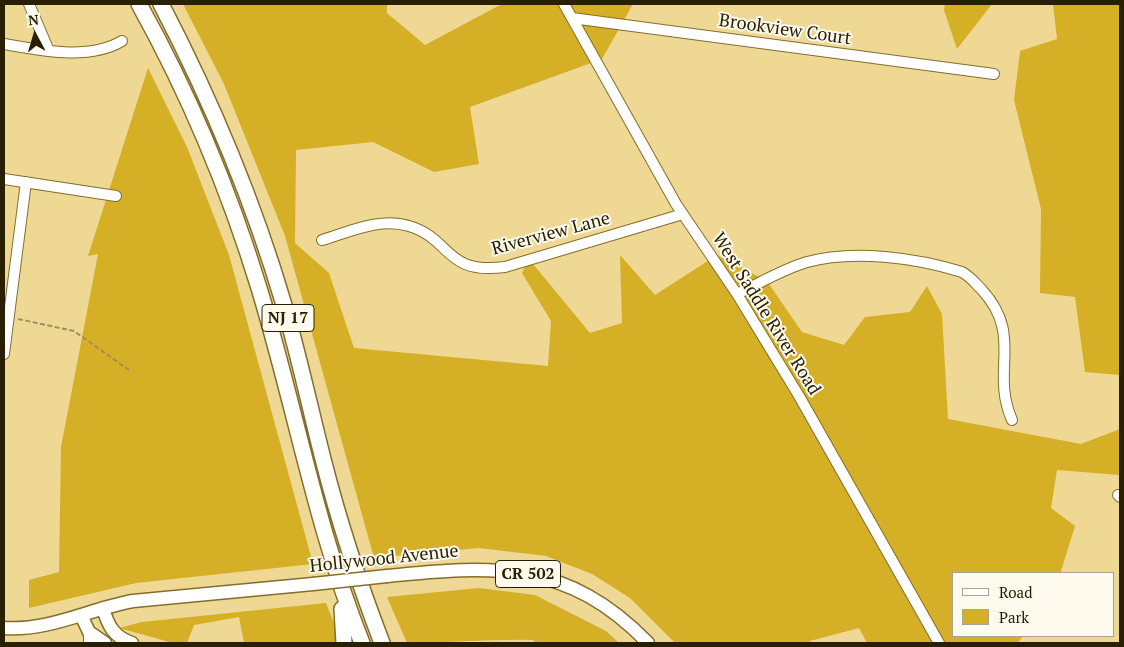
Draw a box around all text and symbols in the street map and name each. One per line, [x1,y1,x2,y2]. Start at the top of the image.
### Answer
north arrow [10,10,60,60]
text: N [27,10,40,30]
street label: Brookview Court [718,10,852,50]
street label: Riverview Lane [489,208,613,260]
street label: West Saddle River Road [707,229,825,399]
road number: NJ 17 [262,304,314,332]
street label: Hollywood Avenue [308,540,460,578]
road number: CR 502 [496,560,560,588]
legend [952,572,1114,637]
text: Road [999,582,1032,602]
text: Park [999,607,1029,627]

